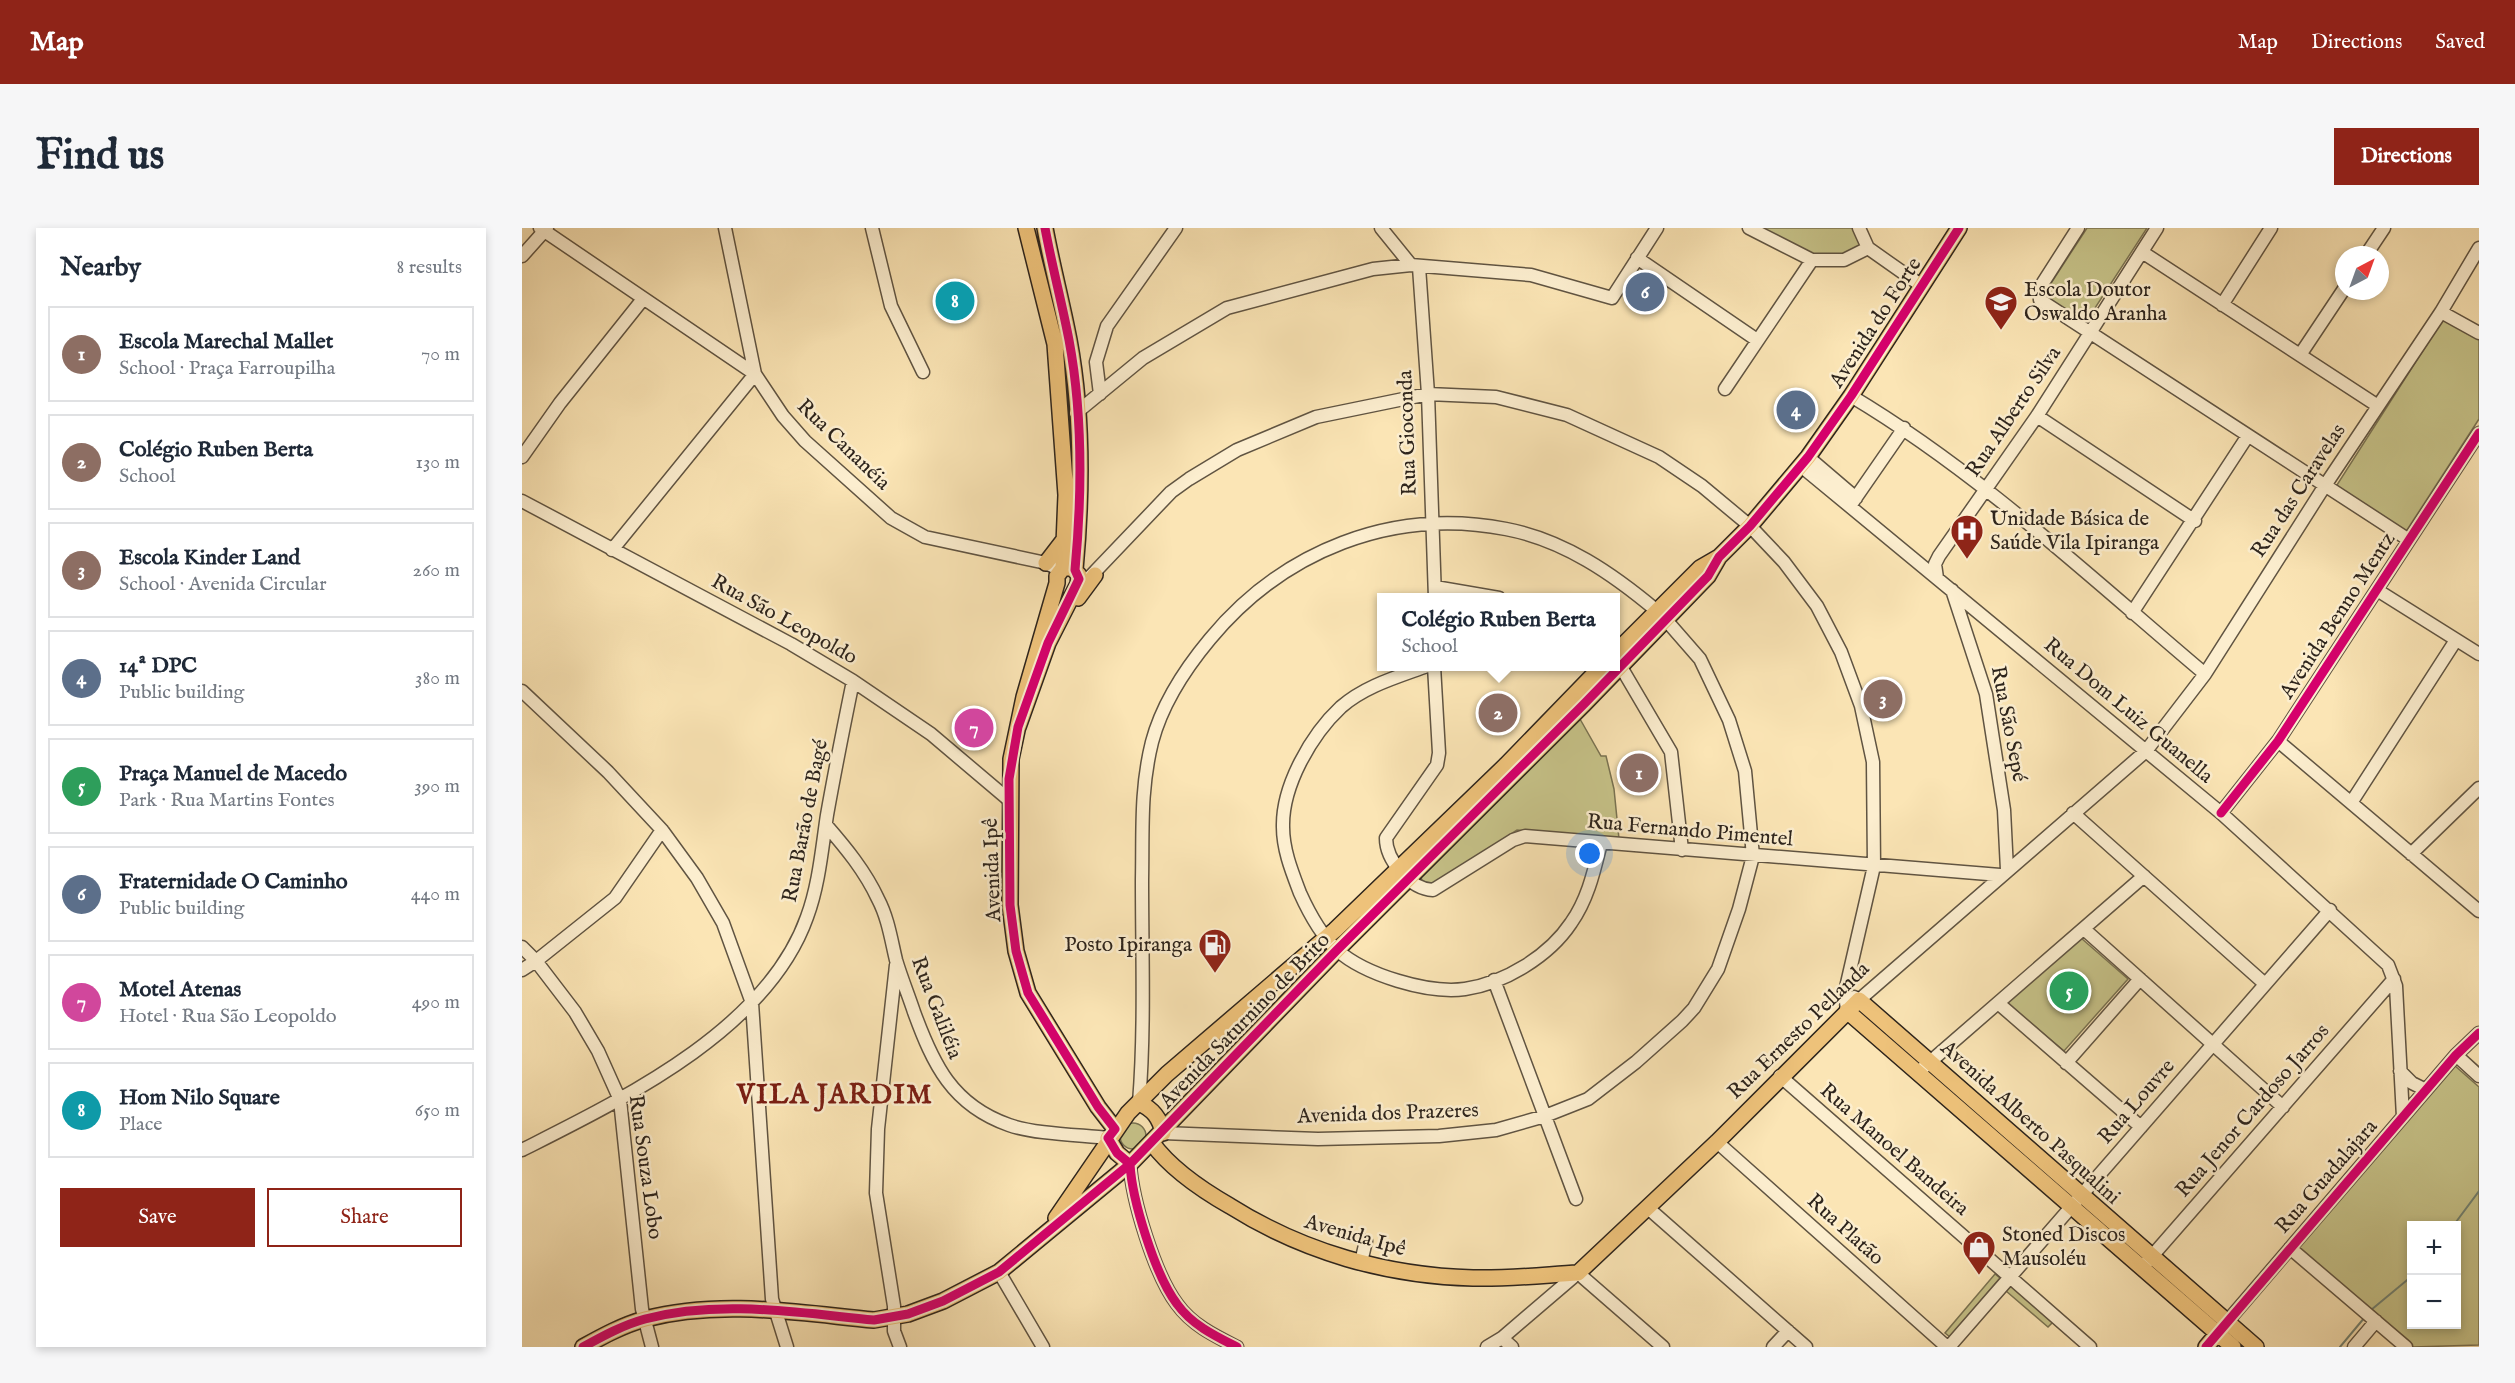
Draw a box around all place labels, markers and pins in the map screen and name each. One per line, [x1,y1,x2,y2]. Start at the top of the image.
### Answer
pin: 6 [1626,270,1664,314]
place label: Escola Doutor Oswaldo Aranha [2024,277,2168,328]
pin: 8 [936,278,974,324]
school or university icon: Escola Doutor Oswaldo Aranha [1983,284,2019,331]
pin: 4 [1776,388,1816,432]
place label: Unidade Básica de Saúde Vila Ipiranga [1990,506,2160,557]
hospital icon: Unidade Básica de Saúde Vila Ipiranga [1949,513,1985,560]
pin: 3 [1864,676,1902,722]
pin: 2 [1478,690,1518,736]
pin: 7 [954,706,994,750]
pin: 1 [1620,750,1658,796]
fuel station icon: Posto Ipiranga [1197,927,1233,974]
place label: Posto Ipiranga [1064,932,1193,959]
pin: 5 [2050,968,2088,1014]
place label: Stoned Discos Mausoléu [2002,1222,2125,1273]
shop icon: Stoned Discos Mausoléu [1961,1229,1997,1276]

